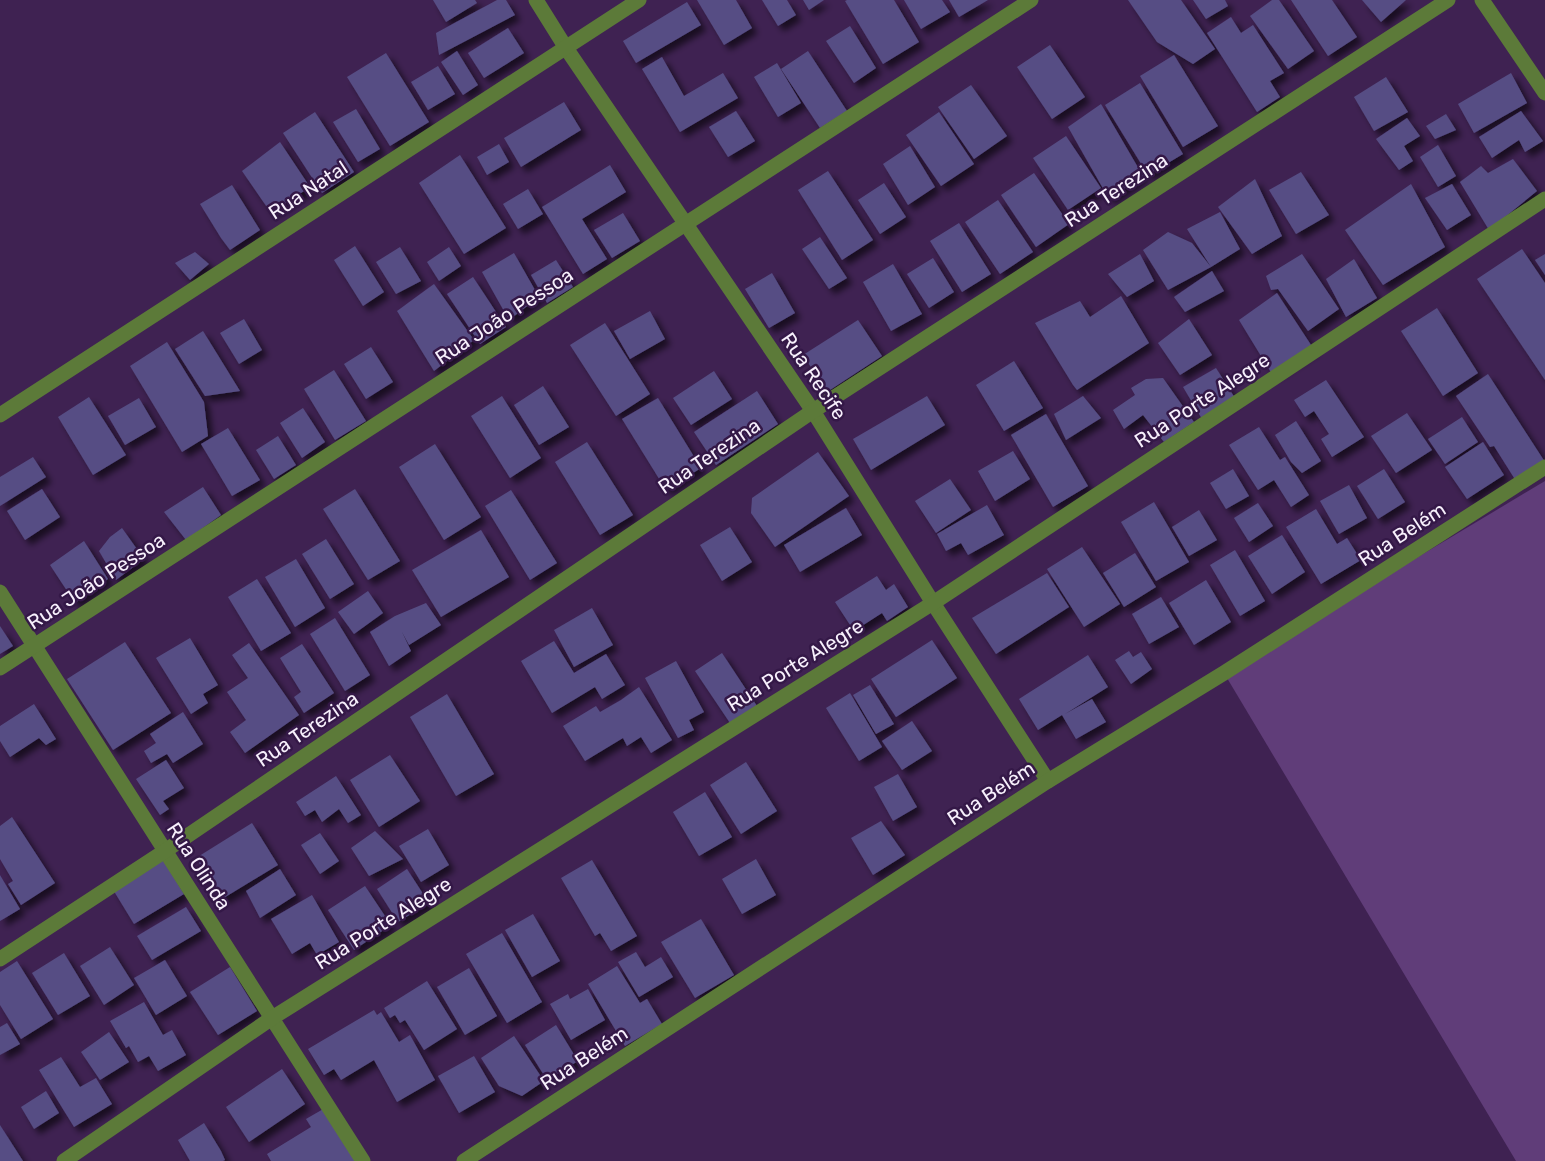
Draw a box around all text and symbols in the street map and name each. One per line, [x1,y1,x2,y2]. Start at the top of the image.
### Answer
street label: Rua Terezina [1060,148,1172,232]
street label: Rua Natal [264,156,352,224]
street label: Rua João Pessoa [431,263,577,369]
street label: Rua Recife [776,328,852,424]
street label: Rua Porte Alegre [1130,347,1274,453]
street label: Rua Terezina [653,413,765,499]
street label: Rua Belém [1354,497,1450,571]
street label: Rua João Pessoa [23,528,169,634]
street label: Rua Porte Alegre [722,613,868,717]
street label: Rua Terezina [251,686,363,772]
street label: Rua Belém [943,756,1039,830]
street label: Rua Olinda [162,818,236,914]
street label: Rua Porte Alegre [310,871,456,975]
street label: Rua Belém [536,1021,632,1095]

